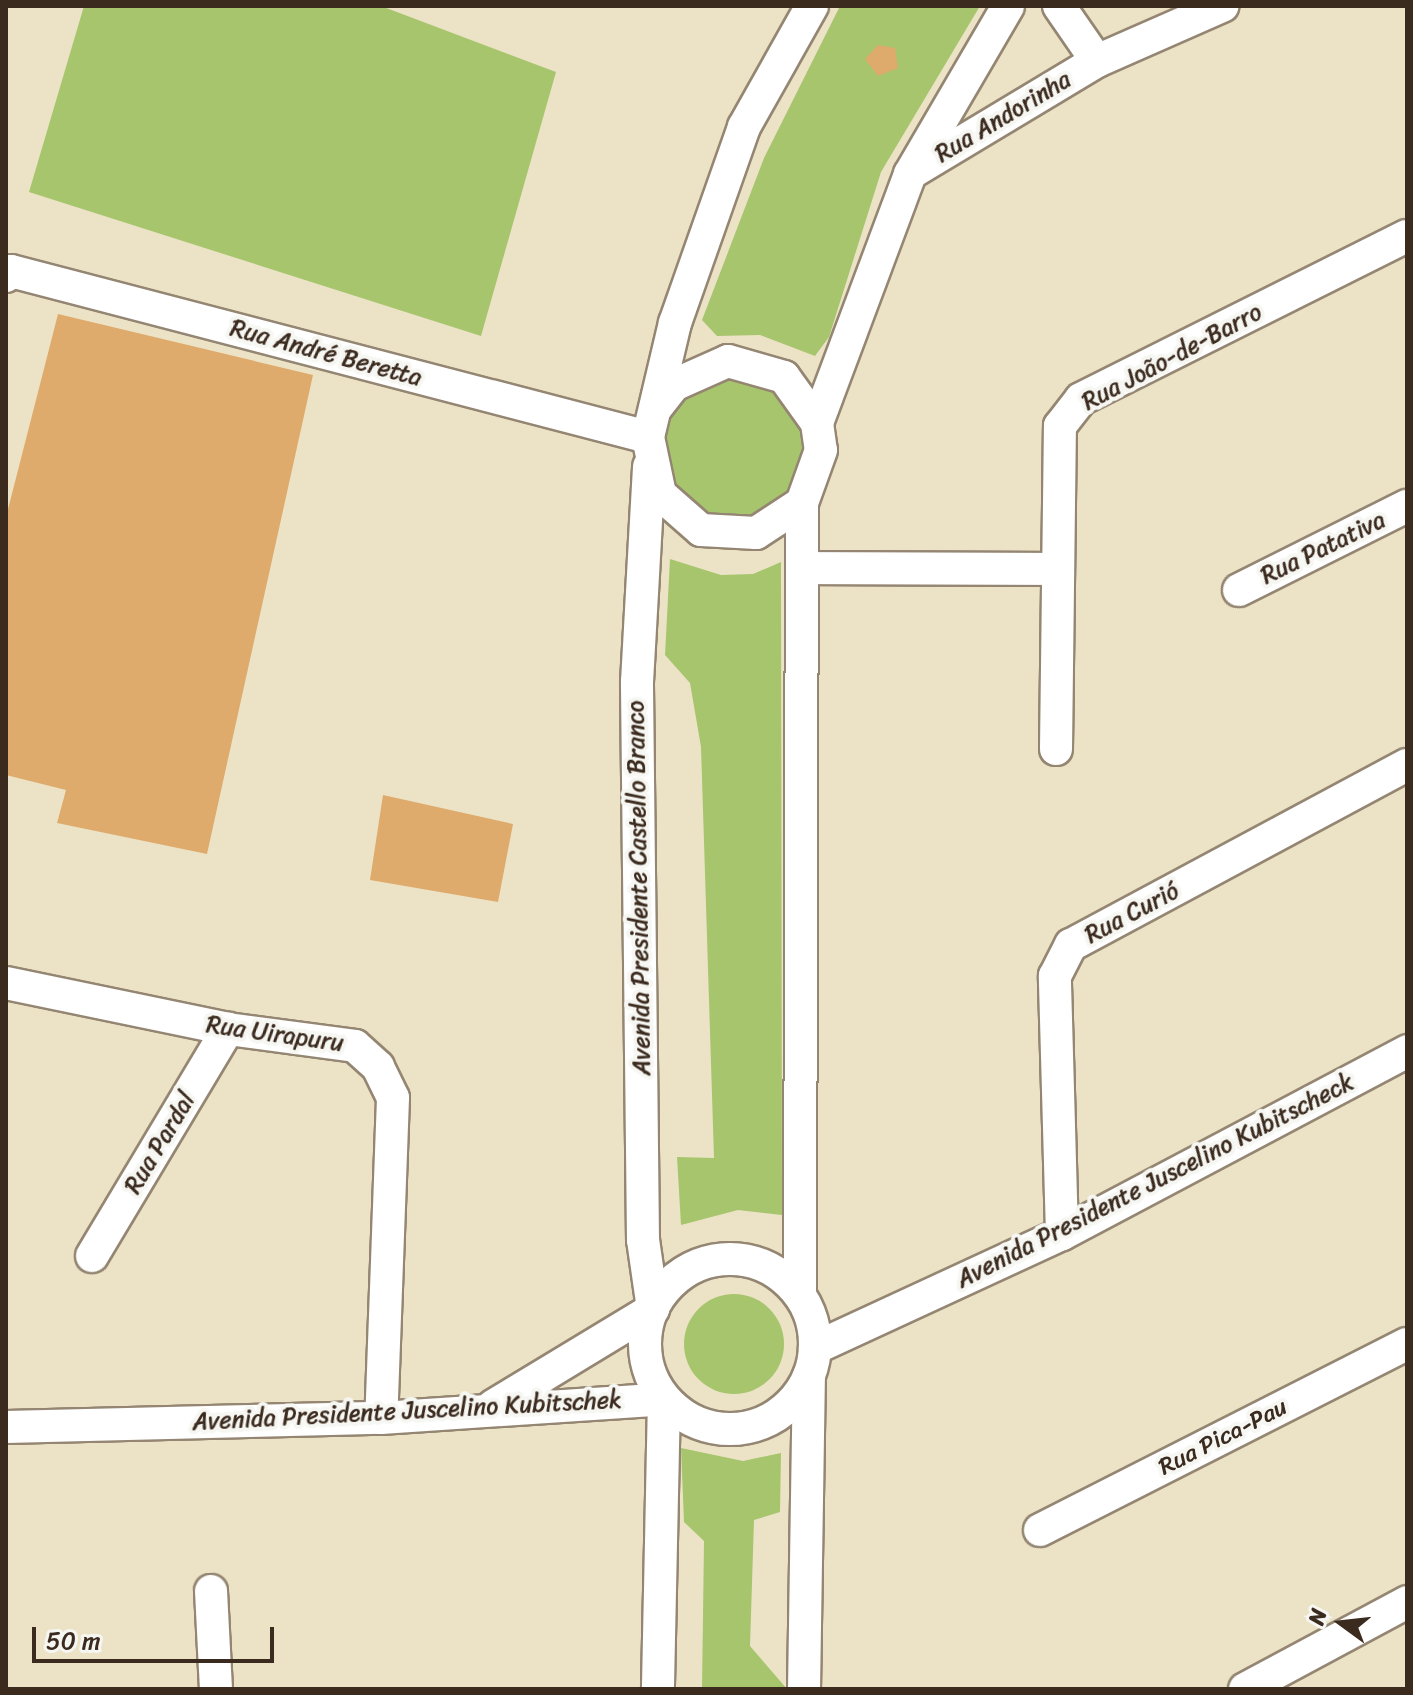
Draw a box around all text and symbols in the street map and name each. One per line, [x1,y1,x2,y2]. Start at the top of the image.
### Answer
street label: Rua Andorinha [930,65,1076,169]
street label: Rua João-de-Barro [1077,298,1267,416]
street label: Rua André Beretta [227,314,425,392]
street label: Rua Patativa [1256,505,1390,591]
street label: Avenida Presidente Castello Branco [621,699,657,1077]
street label: Rua Curió [1080,876,1184,950]
street label: Rua Uirapuru [204,1010,346,1058]
street label: Avenida Presidente Juscelino Kubitscheck [951,1068,1359,1294]
street label: Rua Pardal [118,1087,202,1199]
street label: Avenida Presidente Juscelino Kubitschek [191,1385,623,1437]
street label: Rua Pica-Pau [1154,1392,1292,1482]
north arrow [1301,1583,1381,1663]
text: N [1297,1604,1338,1629]
scale bar [36,1611,278,1661]
text: 50 m [46,1620,101,1662]

